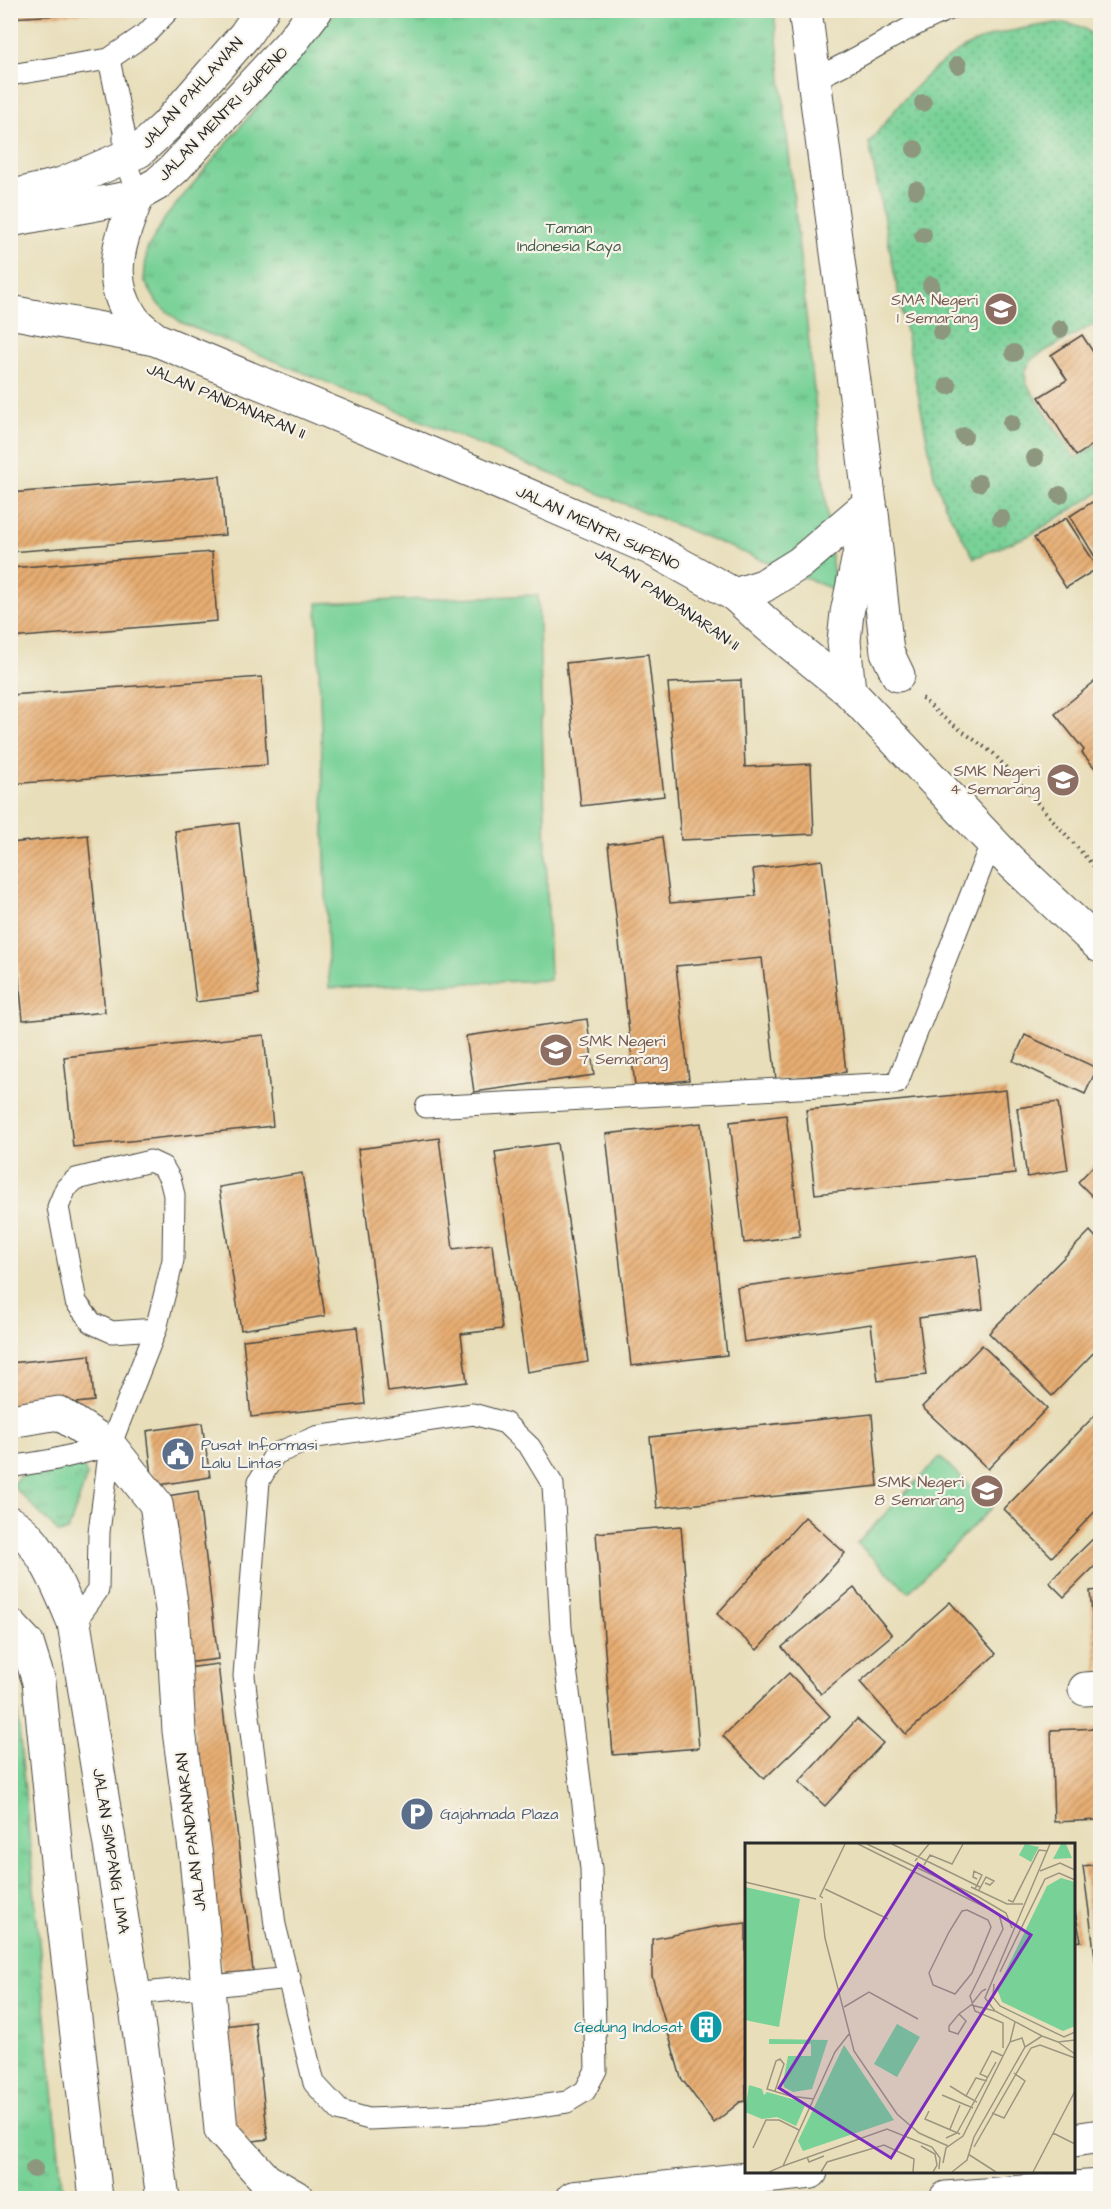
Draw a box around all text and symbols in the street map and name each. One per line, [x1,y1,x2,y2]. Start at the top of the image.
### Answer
street label: JALAN PAHLAWAN [136,32,248,154]
street label: JALAN MENTRI SUPENO [153,42,293,186]
park label: Taman Indonesia Kaya [517,217,621,258]
place label: SMA Negeri 1 Semarang [891,289,979,330]
school or university icon: SMA Negeri 1 Semarang [983,291,1019,327]
street label: JALAN PANDANARAN II [143,358,309,444]
street label: JALAN MENTRI SUPENO [512,480,684,576]
street label: JALAN PANDANARAN II [590,542,744,656]
place label: SMK Negeri 4 Semarang [950,760,1041,801]
school or university icon: SMK Negeri 4 Semarang [1045,762,1081,798]
place label: SMK Negeri 7 Semarang [579,1030,668,1071]
school or university icon: SMK Negeri 7 Semarang [538,1032,574,1068]
place label: Pusat Informasi Lalu Lintas [201,1434,318,1474]
public building icon: Pusat Informasi Lalu Lintas [160,1436,196,1472]
place label: SMK Negeri 8 Semarang [874,1471,965,1512]
school or university icon: SMK Negeri 8 Semarang [969,1473,1005,1509]
street label: JALAN PANDANARAN [170,1751,212,1913]
street label: JALAN SIMPANG LIMA [87,1767,135,1935]
parking icon: Gajahmada Plaza [399,1796,435,1832]
place label: Gajahmada Plaza [440,1803,558,1825]
inset map [745,1843,1075,2173]
building icon: Gedung Indosat [688,2009,724,2045]
place label: Gedung Indosat [574,2016,684,2039]

